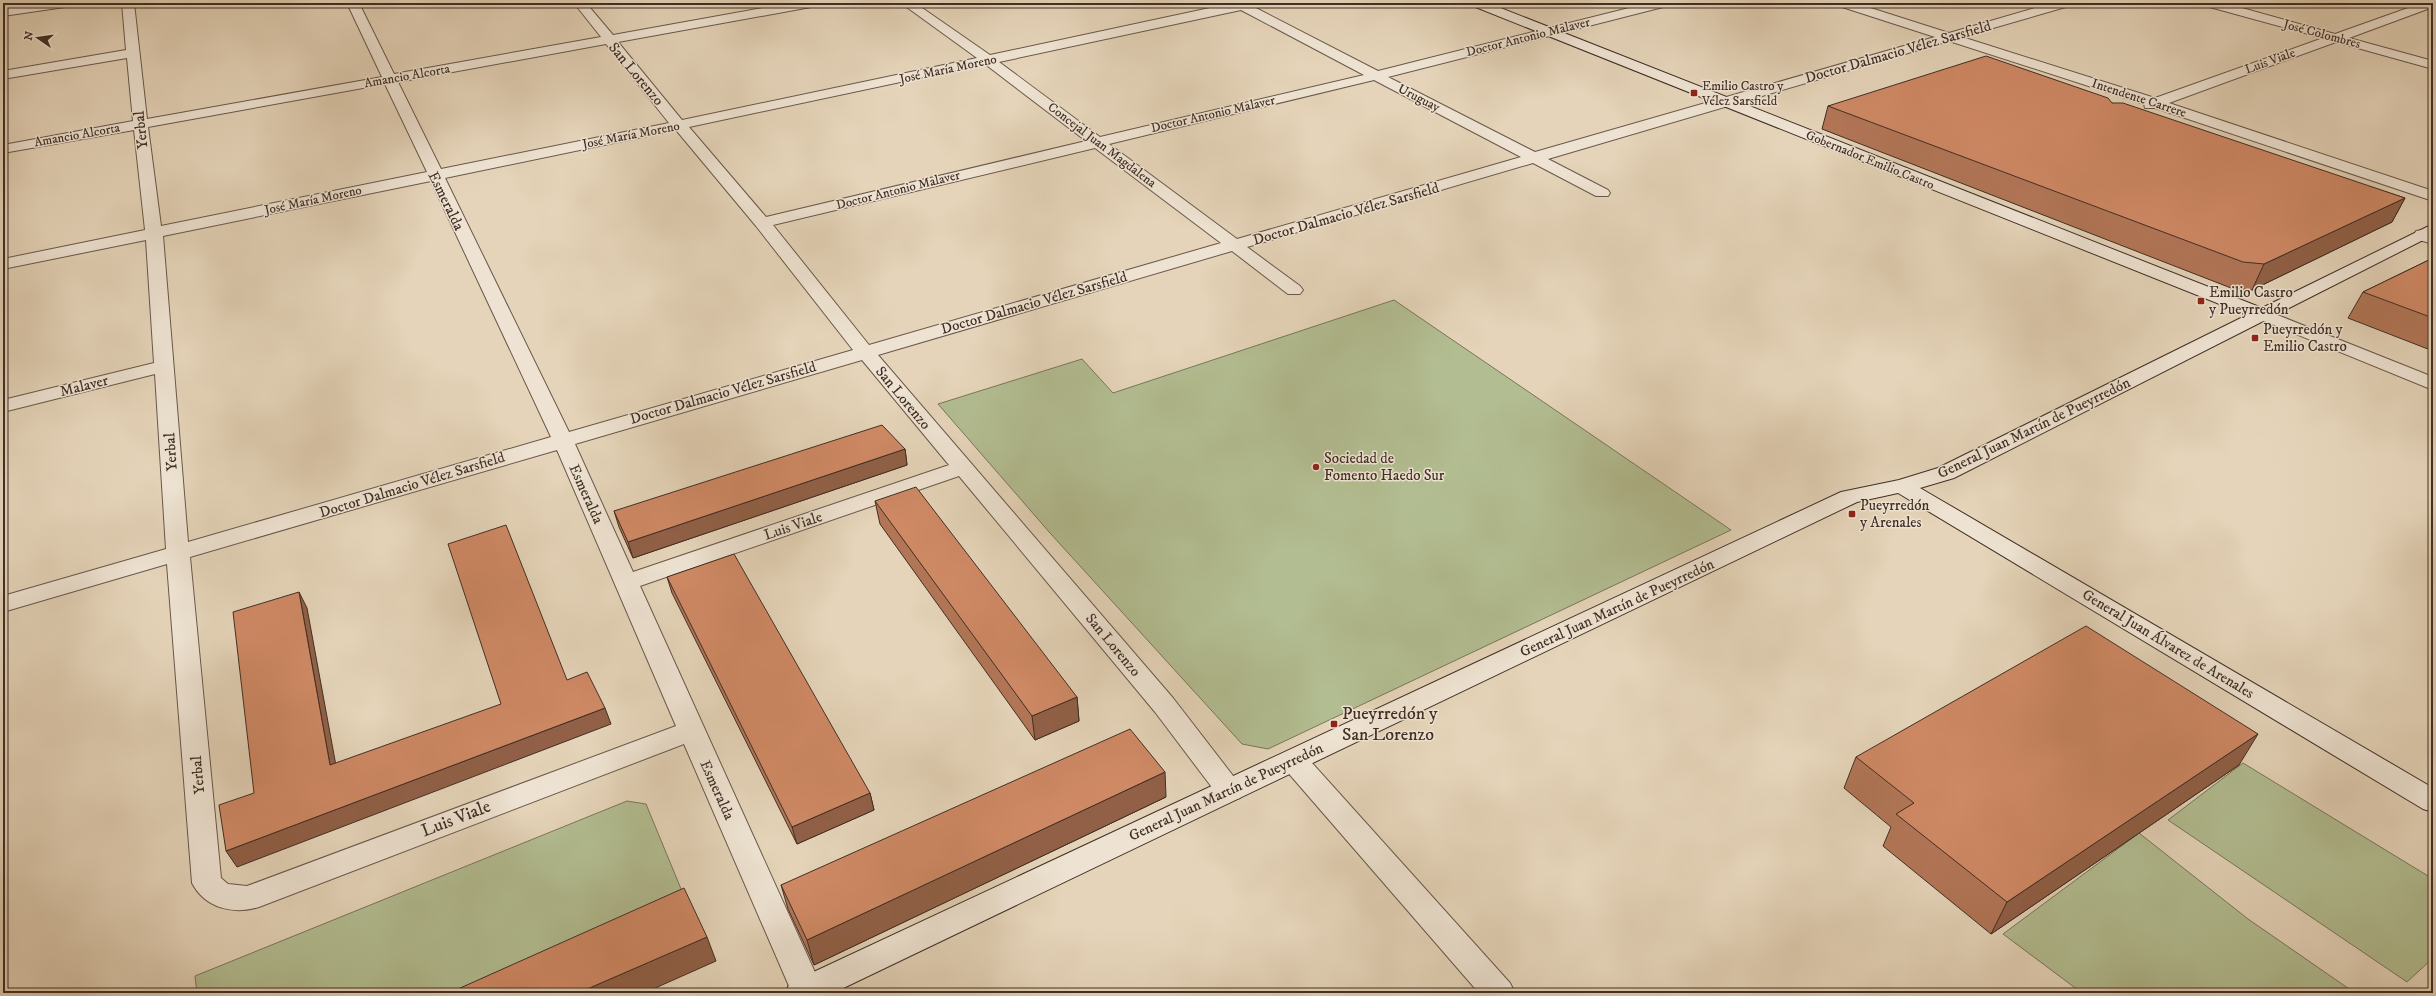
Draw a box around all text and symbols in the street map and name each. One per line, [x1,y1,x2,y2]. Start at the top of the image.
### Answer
street label: Doctor Antonio Malaver [1464,14,1592,60]
street label: Doctor Dalmacio Vélez Sarsfield [1803,16,1994,88]
street label: José Colombres [2281,16,2362,52]
north arrow [18,18,58,58]
text: N [21,30,37,42]
street label: San Lorenzo [604,38,668,110]
street label: Luis Viale [2243,45,2297,77]
street label: José María Moreno [897,51,998,87]
street label: Amancio Alcorta [363,60,452,91]
street label: Intendente Carrere [2090,75,2188,121]
place label: Emilio Castro y Vélez Sarsfield [1701,78,1784,109]
street label: Uruguay [1395,81,1443,116]
marker: Emilio Castro y Vélez Sarsfield [1689,88,1699,98]
street label: Doctor Antonio Malaver [1149,92,1277,136]
street label: Concejal Juan Magdalena [1044,99,1160,192]
street label: Yerbal [130,110,152,150]
street label: José María Moreno [580,118,681,152]
street label: Amancio Alcorta [33,119,122,150]
street label: Gobernador Emilio Castro [1804,127,1936,193]
street label: Doctor Antonio Malaver [834,167,962,213]
street label: Esmeralda [424,168,469,234]
street label: Doctor Dalmacio Vélez Sarsfield [1251,178,1442,250]
street label: José María Moreno [262,182,363,218]
street label: Doctor Dalmacio Vélez Sarsfield [939,267,1130,339]
place label: Emilio Castro y Pueyrredón [2209,283,2293,319]
marker: Emilio Castro y Pueyrredón [2196,296,2206,306]
place label: Pueyrredón y Emilio Castro [2263,320,2347,356]
marker: Pueyrredón y Emilio Castro [2250,333,2260,343]
street label: Doctor Dalmacio Vélez Sarsfield [628,357,819,429]
street label: San Lorenzo [871,362,935,434]
street label: Malaver [58,371,111,401]
street label: General Juan Martín de Pueyrredón [1934,373,2134,483]
street label: Yerbal [160,432,182,472]
street label: Doctor Dalmacio Vélez Sarsfield [317,448,508,522]
place label: Sociedad de Fomento Haedo Sur [1324,449,1445,485]
street label: Esmeralda [564,461,608,527]
marker: Sociedad de Fomento Haedo Sur [1311,462,1321,472]
place label: Pueyrredón y Arenales [1860,496,1929,532]
street label: Luis Viale [761,507,825,545]
marker: Pueyrredón y Arenales [1847,509,1857,519]
street label: General Juan Martín de Pueyrredón [1517,554,1717,661]
street label: General Juan Álvarez de Arenales [2079,584,2258,703]
street label: San Lorenzo [1081,609,1145,681]
place label: Pueyrredón y San Lorenzo [1342,703,1438,746]
marker: Pueyrredón y San Lorenzo [1329,719,1339,729]
street label: General Juan Martín de Pueyrredón [1126,738,1326,845]
street label: Yerbal [187,755,209,795]
street label: Esmeralda [695,757,739,823]
street label: Luis Viale [418,796,494,842]

